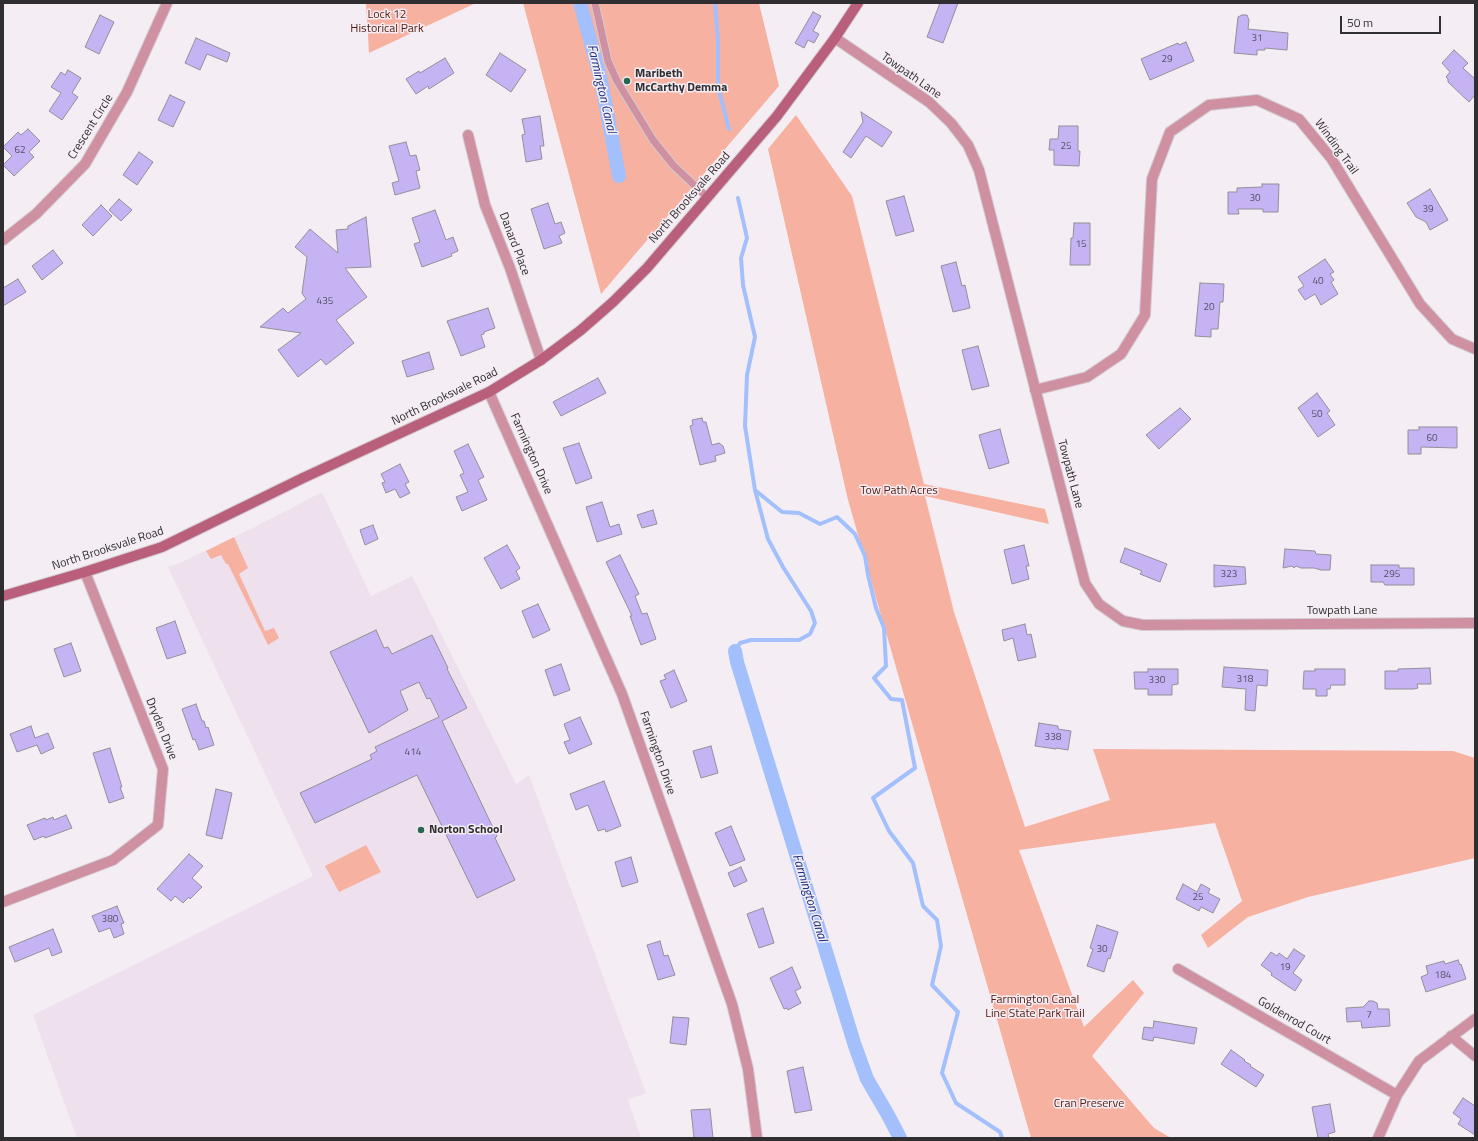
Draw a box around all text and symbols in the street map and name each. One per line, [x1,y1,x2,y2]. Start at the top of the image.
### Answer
park label: Lock 12 Historical Park [350,8,424,36]
scale bar [1342,8,1443,34]
text: 50 m [1347,13,1373,32]
house number: 31 [1251,33,1263,45]
water label: Farmington Canal [583,43,619,135]
street label: Towpath Lane [878,50,944,102]
house number: 29 [1161,54,1173,66]
place label: Maribeth McCarthy Demma [635,67,727,95]
marker: Maribeth McCarthy Demma [622,76,632,86]
street label: Crescent Circle [65,92,117,162]
street label: Winding Trail [1311,117,1361,177]
house number: 25 [1060,141,1072,153]
house number: 62 [14,145,26,157]
street label: North Brooksvale Road [646,149,734,247]
house number: 30 [1249,193,1261,205]
house number: 39 [1422,204,1434,216]
street label: Danard Place [495,210,533,278]
house number: 15 [1075,239,1087,251]
house number: 40 [1312,276,1324,288]
house number: 435 [317,296,333,308]
house number: 20 [1203,302,1215,314]
street label: North Brooksvale Road [390,365,500,429]
house number: 50 [1311,409,1323,421]
street label: Farmington Drive [507,411,555,497]
house number: 60 [1426,433,1438,445]
street label: Towpath Lane [1054,438,1086,510]
park label: Tow Path Acres [860,484,938,498]
street label: North Brooksvale Road [50,524,166,574]
house number: 323 [1221,569,1237,581]
house number: 295 [1384,569,1400,581]
street label: Towpath Lane [1307,604,1377,618]
house number: 318 [1237,674,1253,686]
house number: 330 [1149,675,1165,687]
street label: Dryden Drive [142,696,180,762]
street label: Farmington Drive [636,709,678,797]
house number: 338 [1045,732,1061,744]
house number: 414 [405,747,421,759]
place label: Norton School [429,823,503,837]
marker: Norton School [416,825,426,835]
water label: Farmington Canal [788,852,830,944]
house number: 25 [1192,892,1204,904]
house number: 380 [102,914,118,926]
house number: 30 [1096,944,1108,956]
house number: 19 [1279,962,1291,974]
house number: 184 [1435,970,1451,982]
park label: Farmington Canal Line State Park Trail [985,993,1085,1021]
street label: Goldenrod Court [1255,994,1333,1048]
house number: 7 [1366,1010,1372,1022]
park label: Cran Preserve [1054,1097,1124,1111]

